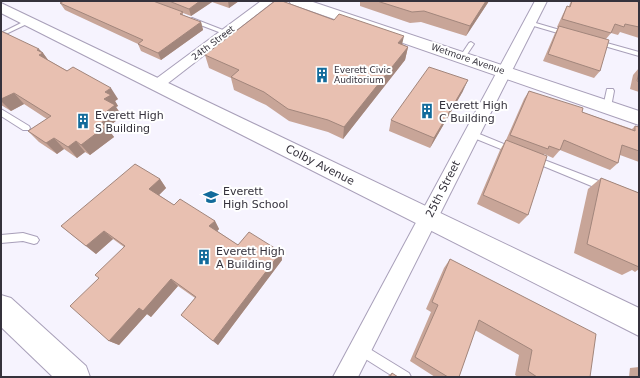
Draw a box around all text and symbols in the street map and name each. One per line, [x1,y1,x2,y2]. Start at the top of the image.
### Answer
street label: 24th Street [190,23,237,62]
street label: Wetmore Avenue [430,42,506,76]
place label: Everett Civic Auditorium [334,65,391,85]
building icon: Everett Civic Auditorium [313,66,331,84]
place label: Everett High C Building [439,99,508,125]
building icon: Everett High C Building [418,102,436,120]
place label: Everett High S Building [95,109,164,135]
building icon: Everett High S Building [74,112,92,130]
street label: Colby Avenue [283,142,357,188]
street label: 25th Street [423,158,463,220]
place label: Everett High School [223,185,288,211]
school or university icon: Everett High School [202,188,220,206]
place label: Everett High A Building [216,245,285,271]
building icon: Everett High A Building [195,248,213,266]

